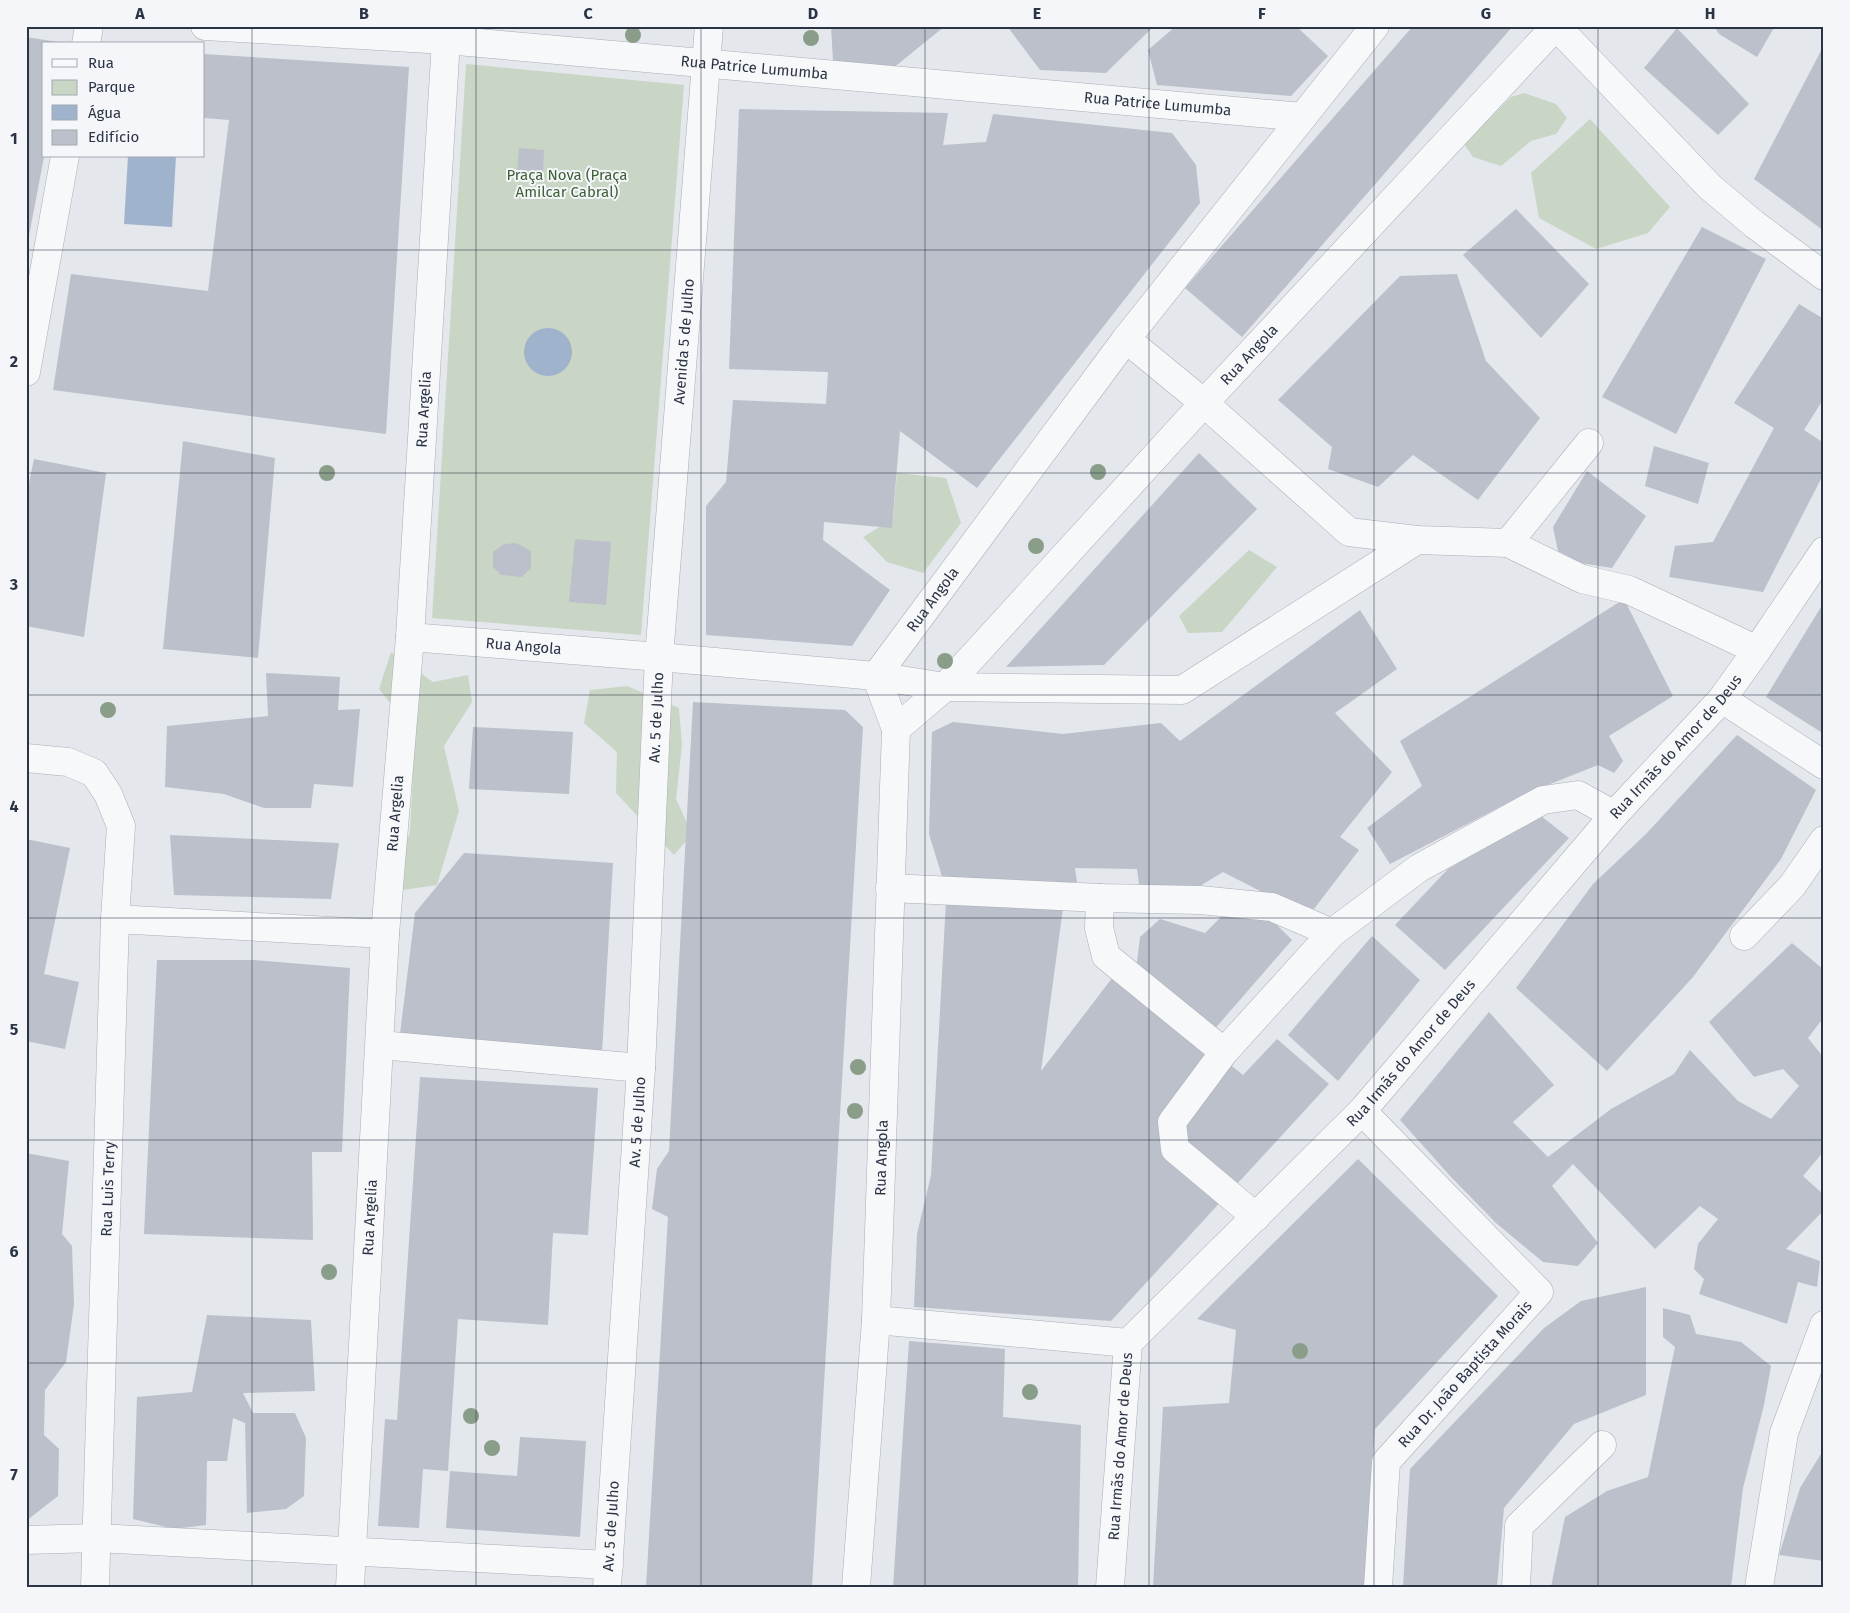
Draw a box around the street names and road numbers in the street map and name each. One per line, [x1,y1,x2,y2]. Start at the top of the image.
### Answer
street label: Rua Patrice Lumumba [680,52,829,83]
street label: Rua Patrice Lumumba [1083,88,1232,120]
street label: Avenida 5 de Julho [670,278,698,405]
street label: Rua Angola [1217,321,1282,389]
street label: Rua Argelia [412,371,435,448]
street label: Rua Angola [903,564,963,635]
street label: Rua Angola [485,634,562,658]
street label: Rua Irmãs do Amor de Deus [1606,671,1746,823]
street label: Av. 5 de Julho [645,672,667,763]
street label: Rua Argelia [383,774,407,852]
street label: Rua Irmãs do Amor de Deus [1343,976,1479,1130]
street label: Av. 5 de Julho [626,1076,649,1168]
street label: Rua Angola [871,1119,892,1196]
street label: Rua Luis Terry [97,1141,119,1237]
street label: Rua Argelia [359,1179,381,1256]
street label: Rua Dr. João Baptista Morais [1394,1297,1536,1451]
street label: Rua Irmãs do Amor de Deus [1104,1352,1136,1541]
street label: Av. 5 de Julho [599,1480,623,1572]

